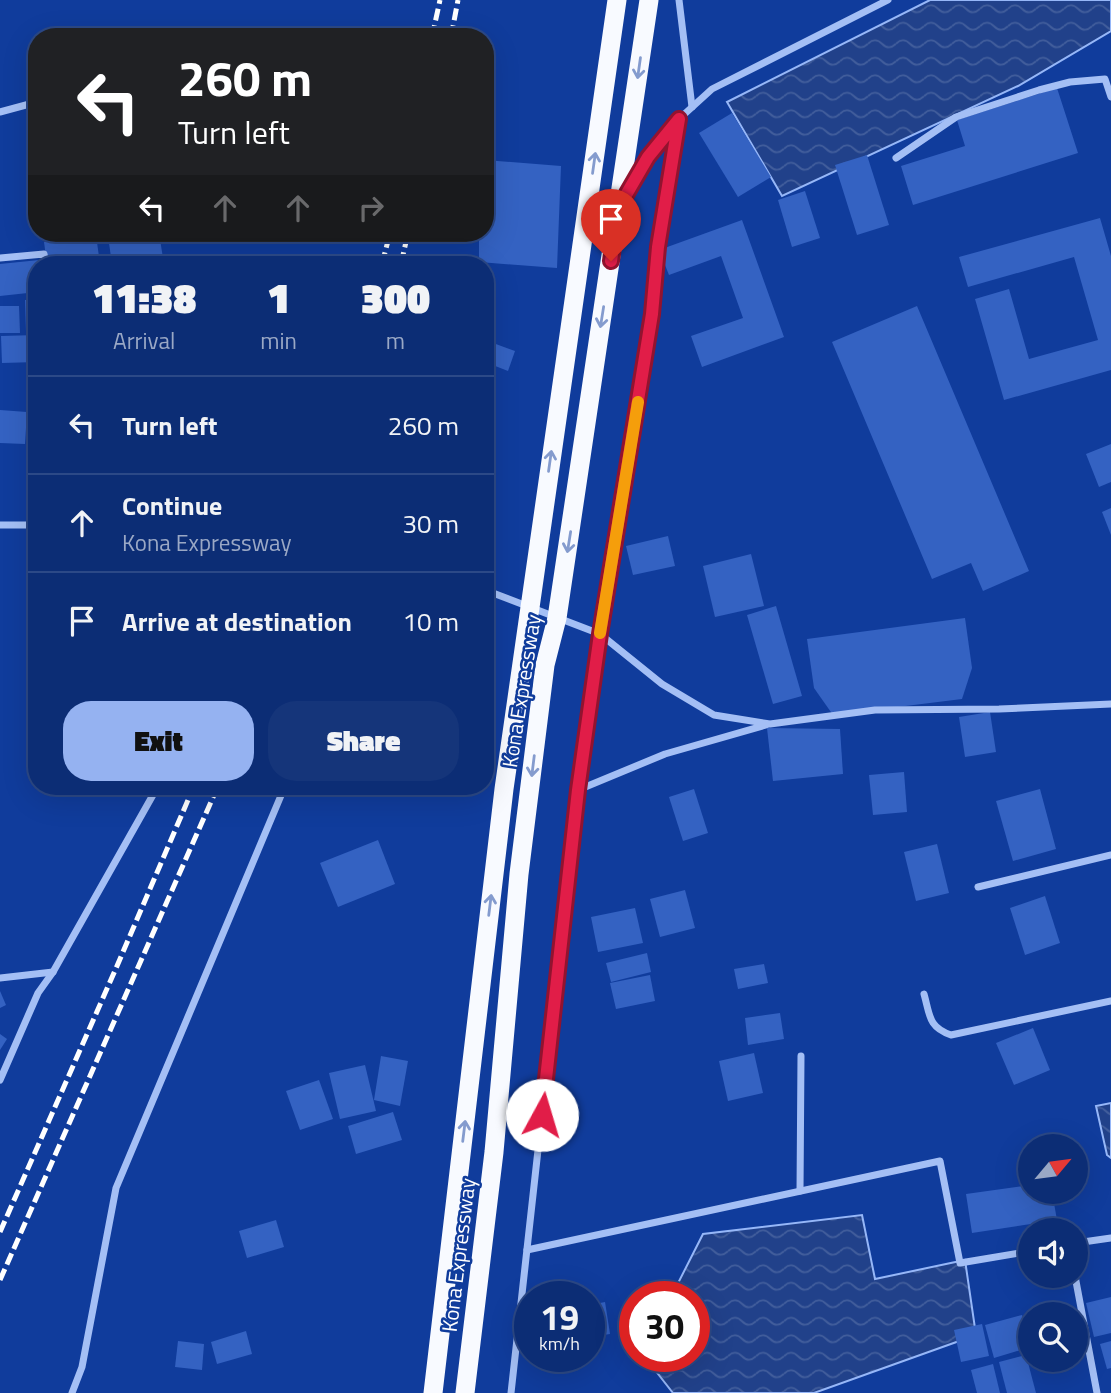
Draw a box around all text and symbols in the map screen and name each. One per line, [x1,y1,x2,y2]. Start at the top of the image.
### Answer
text: 260 m [178,40,312,115]
icon: left [63,56,154,147]
one-way arrow [632,56,645,78]
text: Turn left [178,108,290,156]
one-way arrow [587,152,600,175]
icon: left [133,189,171,227]
icon: ahead [206,189,244,227]
icon: ahead [279,189,317,227]
icon: right [352,189,390,227]
pin [581,189,641,261]
icon: arrive [592,200,630,238]
text: 11:38 [92,265,196,329]
text: 1 [267,265,290,329]
text: 300 [361,265,430,329]
one-way arrow [596,305,609,328]
text: Arrival [113,323,175,358]
text: min [260,323,297,358]
text: m [386,323,405,358]
icon: left [63,406,101,444]
text: Turn left [122,406,217,445]
text: 260 m [388,406,459,445]
one-way arrow [544,450,557,473]
text: Continue [122,486,222,525]
icon: ahead [63,504,101,542]
text: 30 m [402,504,459,543]
text: Kona Expressway [122,525,292,560]
one-way arrow [562,530,575,553]
icon: arrive [63,602,101,640]
text: Arrive at destination [122,602,352,641]
text: 10 m [402,602,459,641]
street label: Kona Expressway [493,612,549,770]
button: Exit [63,701,254,781]
button: Share [268,701,459,781]
one-way arrow [526,754,539,777]
one-way arrow [484,894,497,916]
position arrow [505,1078,579,1152]
one-way arrow [457,1120,470,1142]
north arrow [1018,1134,1088,1204]
map controls [1018,1134,1088,1372]
street label: Kona Expressway [433,1176,483,1334]
button: sound [1018,1218,1088,1288]
speed limit sign: 30 [619,1281,710,1372]
text: 19 [540,1290,579,1344]
button: search [1018,1302,1088,1372]
text: km/h [539,1330,580,1357]

